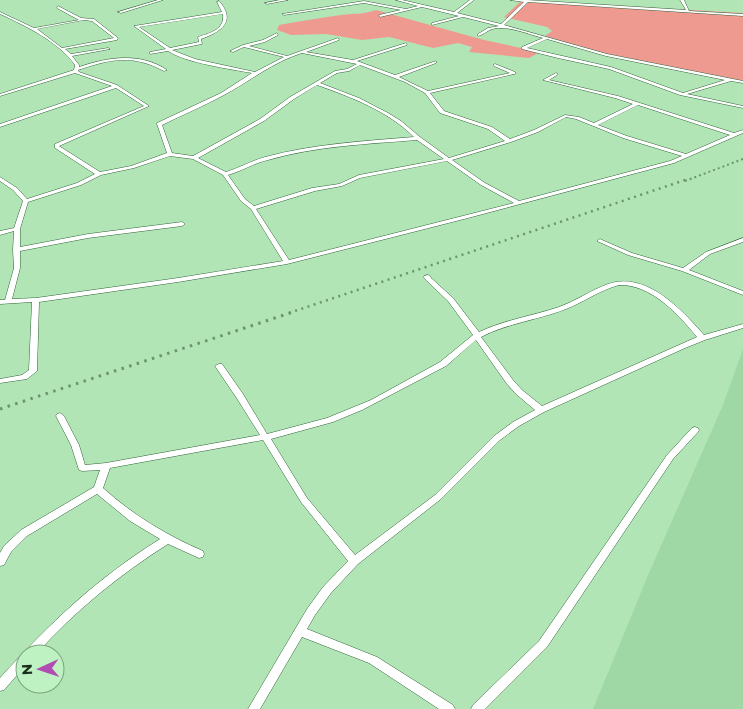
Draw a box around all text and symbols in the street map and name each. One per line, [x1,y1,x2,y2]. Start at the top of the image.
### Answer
north arrow [15,644,65,694]
text: N [18,664,36,676]

